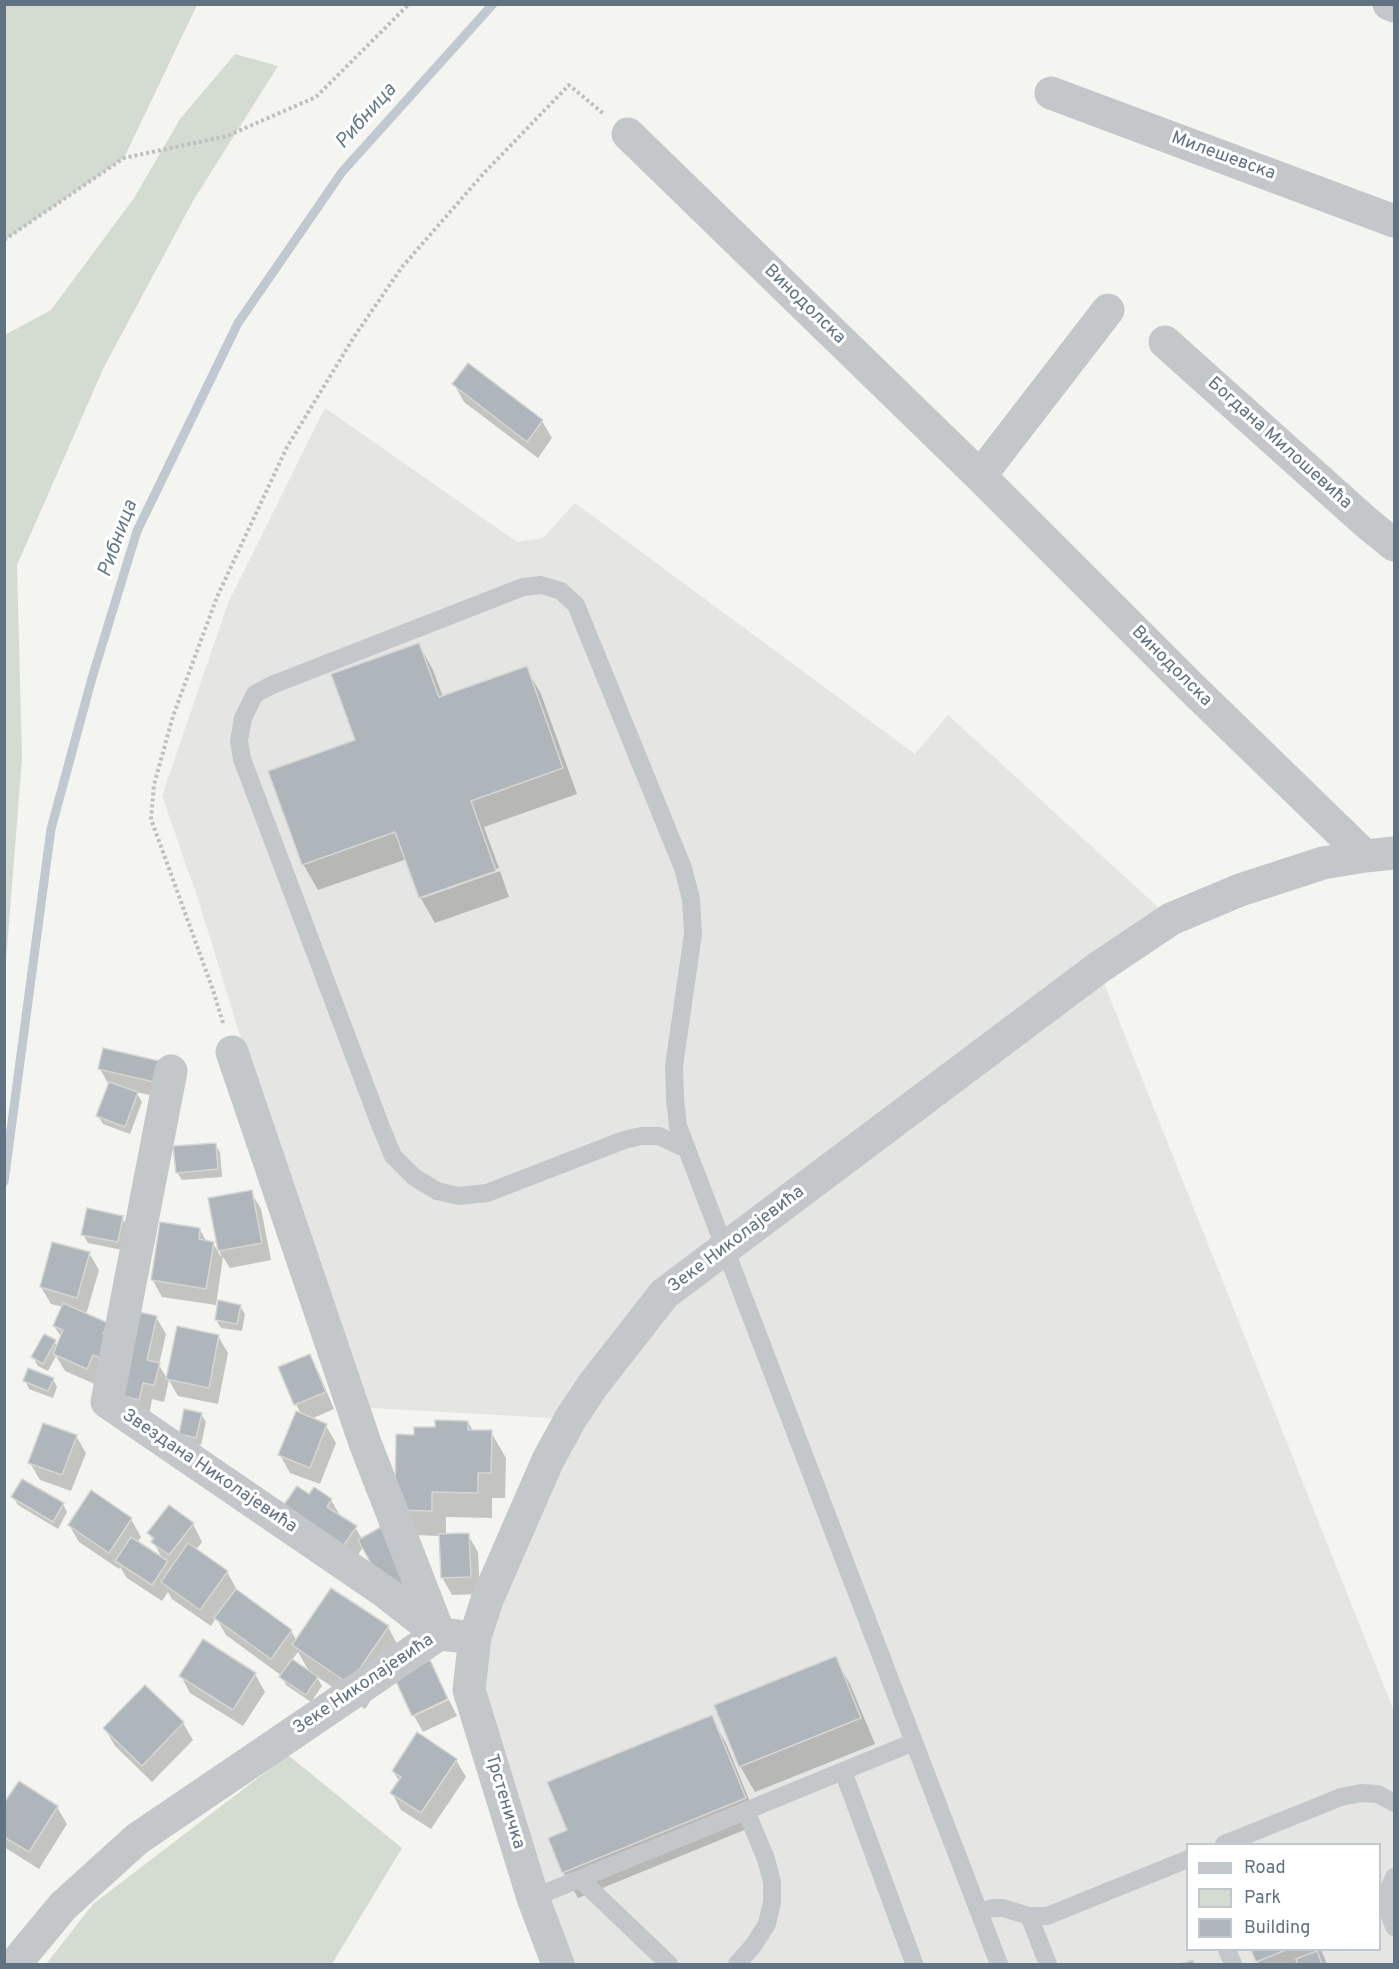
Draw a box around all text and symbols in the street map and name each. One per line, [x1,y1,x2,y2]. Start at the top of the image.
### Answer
water label: Рибница [331,79,403,155]
street label: Милешевска [1168,128,1278,186]
street label: Винодолска [759,261,849,349]
street label: Богдана Милошевића [1202,373,1356,515]
water label: Рибница [94,497,144,581]
street label: Винодолска [1126,622,1216,712]
street label: Зеке Николајевића [665,1182,809,1298]
street label: Звездана Николајевића [117,1405,301,1539]
street label: Зеке Николајевића [290,1630,438,1740]
street label: Трстеничка [479,1752,529,1852]
legend [1186,1843,1381,1951]
text: Road [1244,1857,1286,1880]
text: Park [1244,1887,1281,1910]
text: Building [1244,1917,1310,1940]

